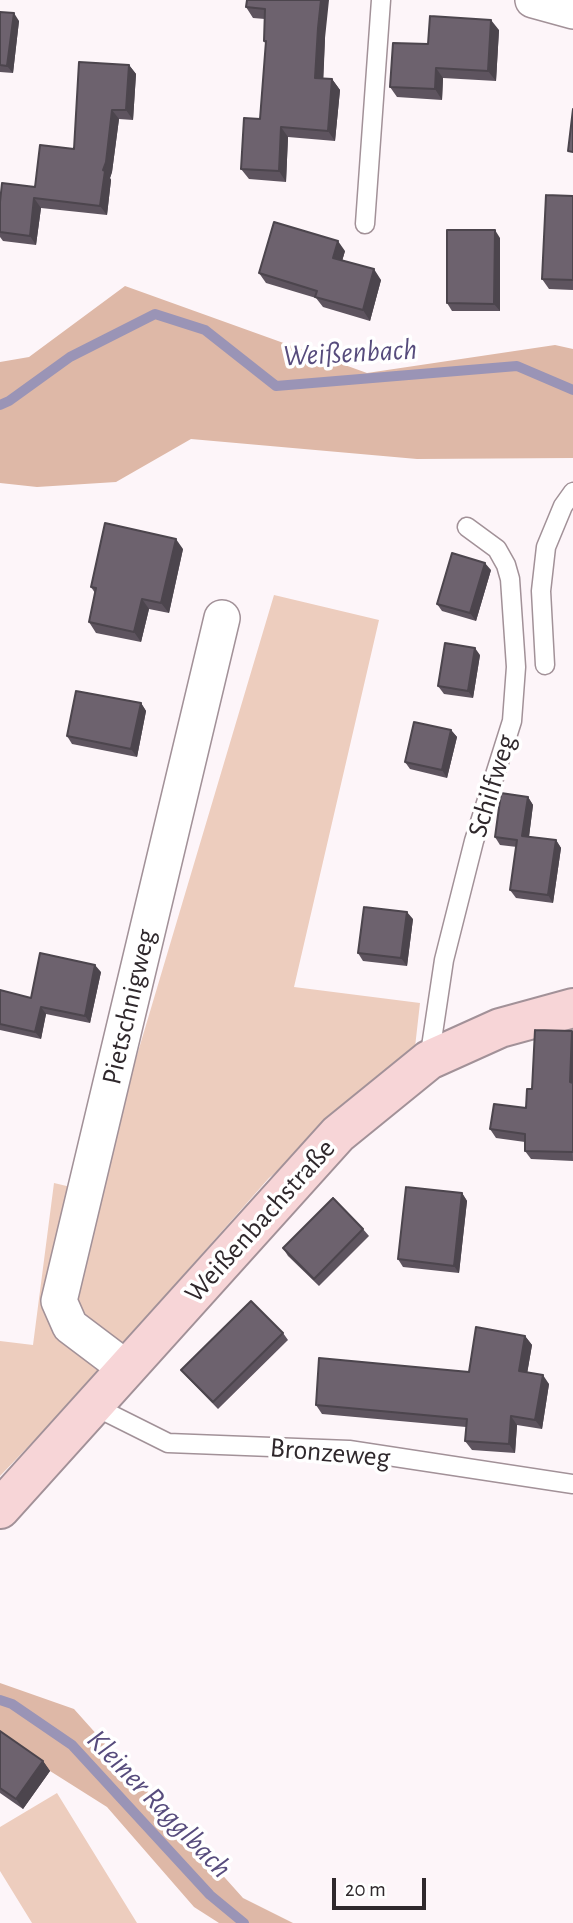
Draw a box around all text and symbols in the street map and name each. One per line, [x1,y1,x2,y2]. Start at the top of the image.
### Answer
water label: Weißenbach [282,332,418,374]
street label: Schilfweg [461,731,523,841]
street label: Pietschnigweg [95,926,163,1088]
street label: Weißenbachstraße [178,1132,342,1310]
street label: Bronzeweg [269,1431,391,1475]
water label: Kleiner Ragglbach [79,1722,239,1886]
scale bar [335,1864,430,1908]
text: 20 m [345,1879,386,1900]

